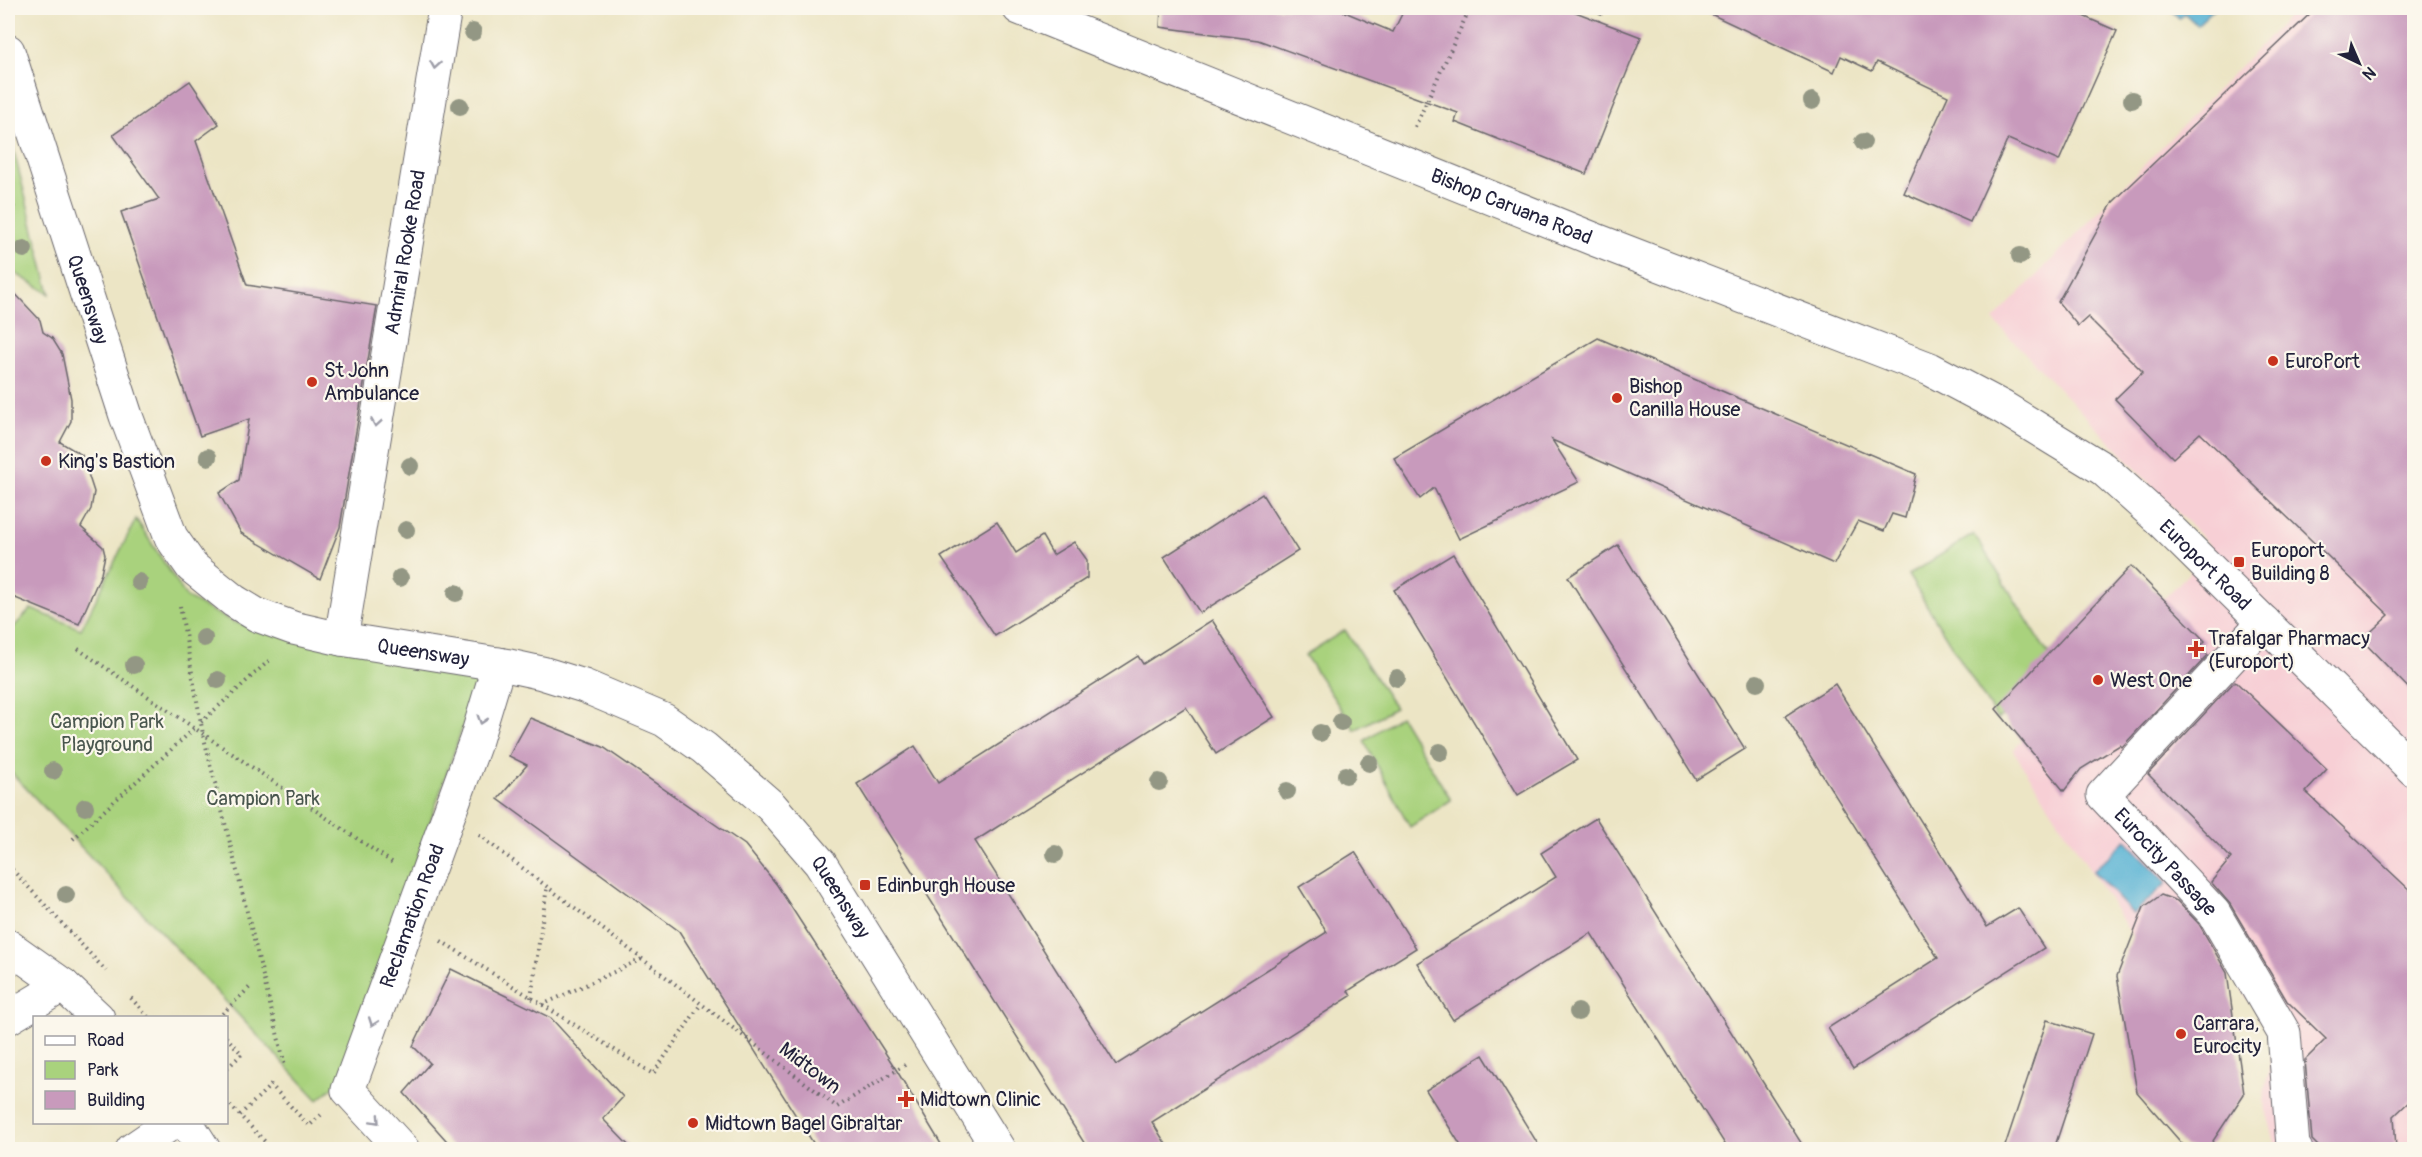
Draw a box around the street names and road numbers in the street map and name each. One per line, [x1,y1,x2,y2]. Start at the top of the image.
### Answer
street label: Bishop Caruana Road [1427,162,1596,250]
street label: Admiral Rooke Road [379,168,431,337]
street label: Queensway [62,251,115,348]
street label: Europort Road [2154,514,2257,615]
street label: Queensway [375,632,471,672]
street label: Eurocity Passage [2109,802,2223,921]
street label: Reclamation Road [374,840,450,991]
street label: Queensway [806,850,876,943]
street label: Midtown [774,1037,846,1099]

